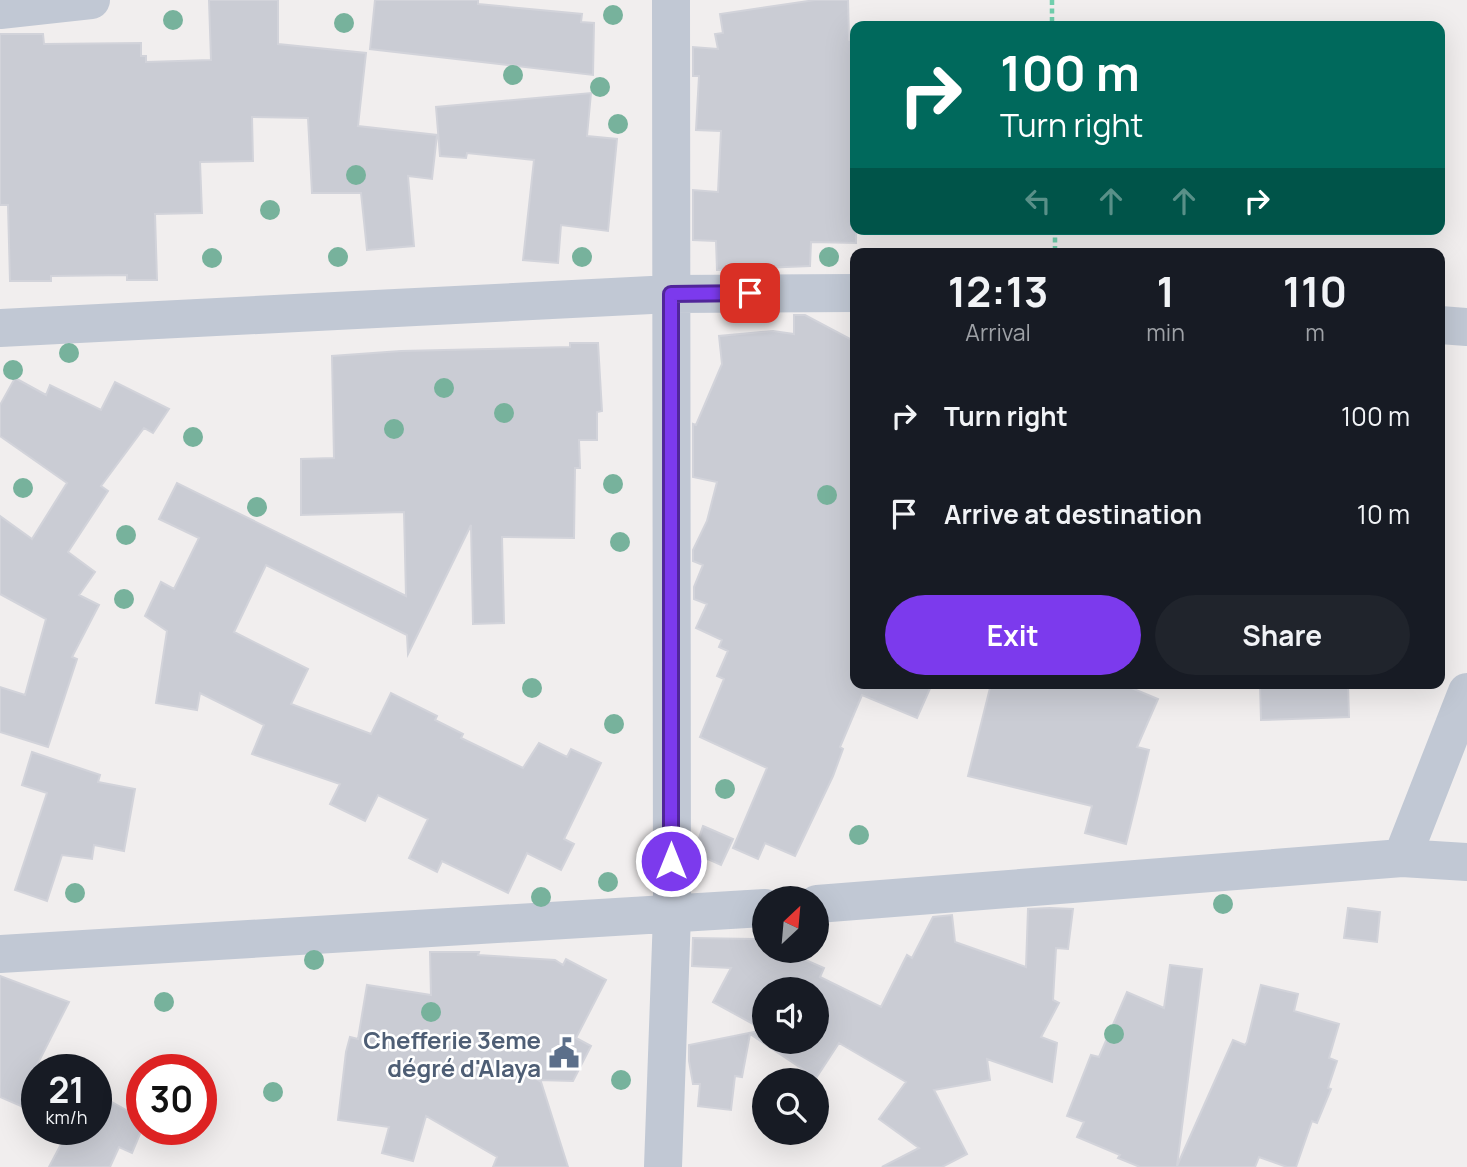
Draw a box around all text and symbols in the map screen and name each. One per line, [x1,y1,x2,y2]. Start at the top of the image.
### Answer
text: 100 m [1000,39,1140,106]
icon: right [885,49,976,140]
text: Turn right [1000,103,1143,147]
icon: left [1019,182,1057,220]
icon: ahead [1092,182,1130,220]
icon: ahead [1165,182,1203,220]
icon: right [1238,182,1276,220]
text: 12:13 [948,262,1048,320]
text: 1 [1156,262,1175,320]
text: 110 [1283,262,1347,320]
pin [720,263,780,323]
icon: arrive [731,274,769,312]
text: Arrival [965,316,1031,348]
text: min [1146,316,1185,348]
text: m [1305,316,1325,348]
icon: right [885,397,923,435]
text: Turn right [944,398,1068,434]
text: 100 m [1341,398,1410,434]
icon: arrive [885,495,923,533]
text: Arrive at destination [944,496,1202,532]
text: 10 m [1357,496,1410,532]
button: Exit [885,595,1141,675]
button: Share [1155,595,1410,675]
position arrow [634,824,708,898]
north arrow [752,886,830,962]
map controls [752,886,829,1145]
button: sound [752,977,829,1054]
place label: Chefferie 3eme dégré d'Alaya [363,1023,541,1084]
public building icon: Chefferie 3eme dégré d'Alaya [547,1036,581,1070]
speed limit sign: 30 [126,1054,217,1145]
text: 21 [48,1066,85,1114]
button: search [752,1068,829,1145]
text: km/h [46,1105,87,1129]

